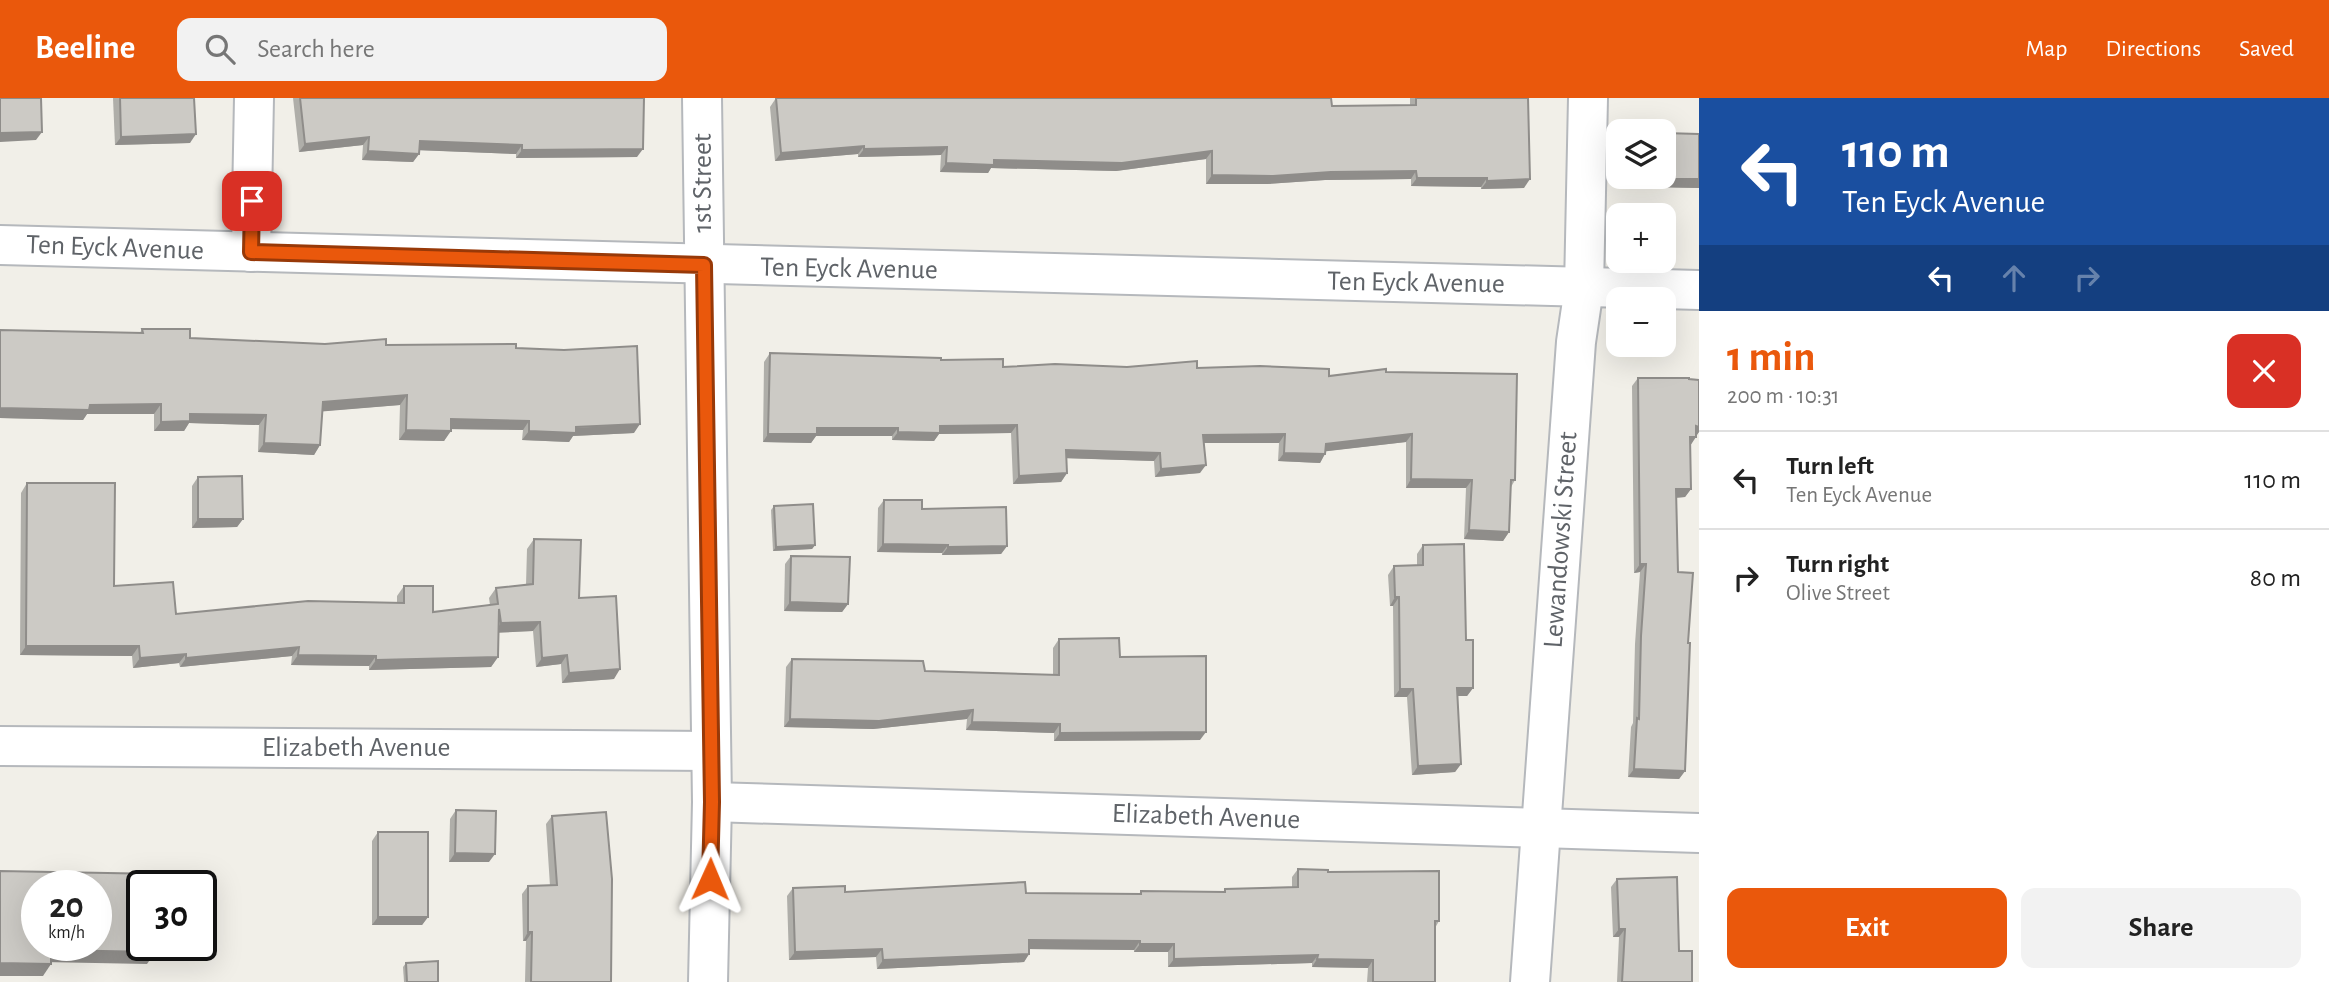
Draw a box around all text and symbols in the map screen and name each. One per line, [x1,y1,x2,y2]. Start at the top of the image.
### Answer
search box [177,18,667,81]
icon: search [201,30,239,68]
text: Beeline [35,32,135,65]
text: Search here [257,36,375,62]
text: Map [2025,37,2067,61]
text: Directions [2105,37,2201,61]
text: Saved [2239,37,2294,61]
map controls [1606,119,1676,357]
button: layers [1606,119,1676,189]
icon: left [1727,126,1818,217]
text: 110 m [1842,128,1950,177]
street label: 1st Street [689,133,717,233]
pin [222,171,282,231]
icon: arrive [233,182,271,220]
text: Ten Eyck Avenue [1842,186,2045,218]
button: + [1606,203,1676,273]
street label: Ten Eyck Avenue [26,231,204,265]
street label: Ten Eyck Avenue [760,253,938,285]
icon: left [1922,259,1960,297]
icon: ahead [1995,259,2033,297]
icon: right [2068,259,2106,297]
street label: Ten Eyck Avenue [1327,267,1505,299]
button: − [1606,287,1676,357]
button: close [2227,334,2301,408]
text: 1 min [1727,336,1816,378]
text: 200 m · 10:31 [1727,385,1840,408]
street label: Lewandowski Street [1539,431,1583,649]
text: Turn left [1786,453,1874,479]
icon: left [1727,461,1765,499]
text: 110 m [2244,467,2301,493]
text: Ten Eyck Avenue [1786,484,1932,507]
text: Turn right [1786,551,1889,577]
icon: right [1727,559,1765,597]
text: 80 m [2250,565,2301,591]
text: Olive Street [1786,582,1890,605]
street label: Elizabeth Avenue [262,734,450,762]
street label: Elizabeth Avenue [1111,800,1301,834]
position arrow [673,842,747,916]
speed limit sign: 30 [126,870,217,961]
button: Exit [1727,888,2007,968]
button: Share [2021,888,2301,968]
text: 20 [49,889,84,924]
text: km/h [48,924,85,942]

